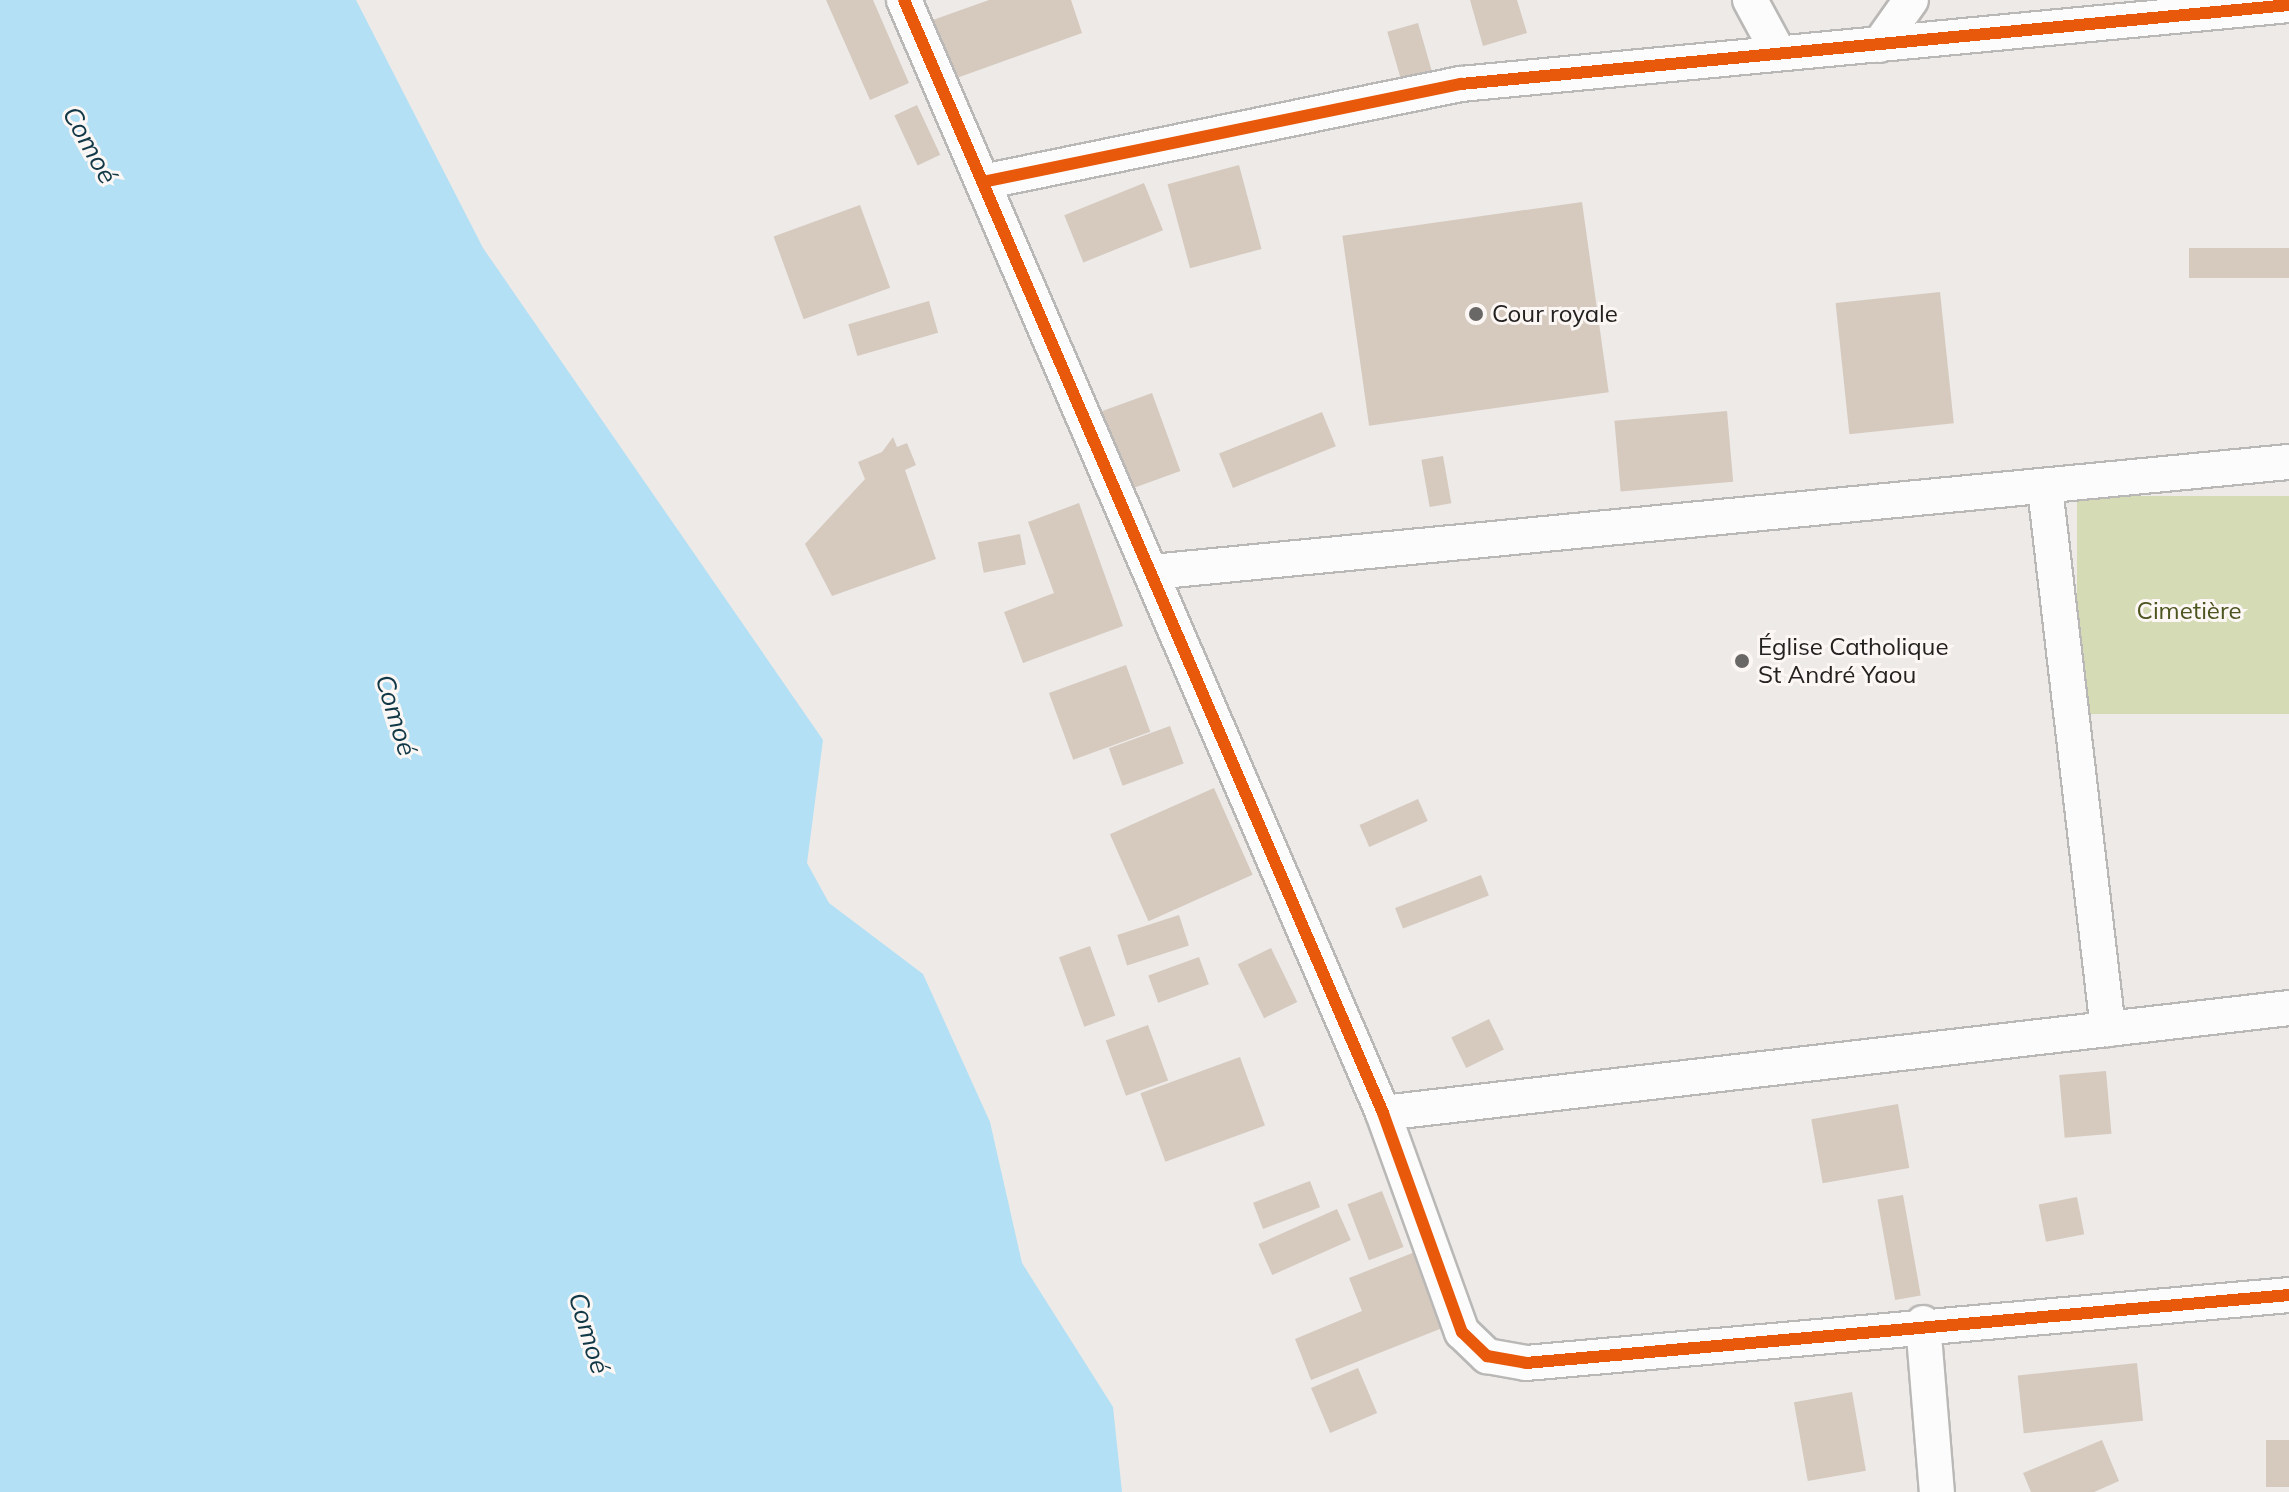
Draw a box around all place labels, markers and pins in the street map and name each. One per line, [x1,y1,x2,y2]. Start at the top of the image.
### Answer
place label: Cour royale [1492,300,1618,328]
marker: Cour royale [1467,305,1485,323]
place label: Église Catholique St André Yaou [1758,633,1948,689]
marker: Église Catholique St André Yaou [1733,652,1751,670]

